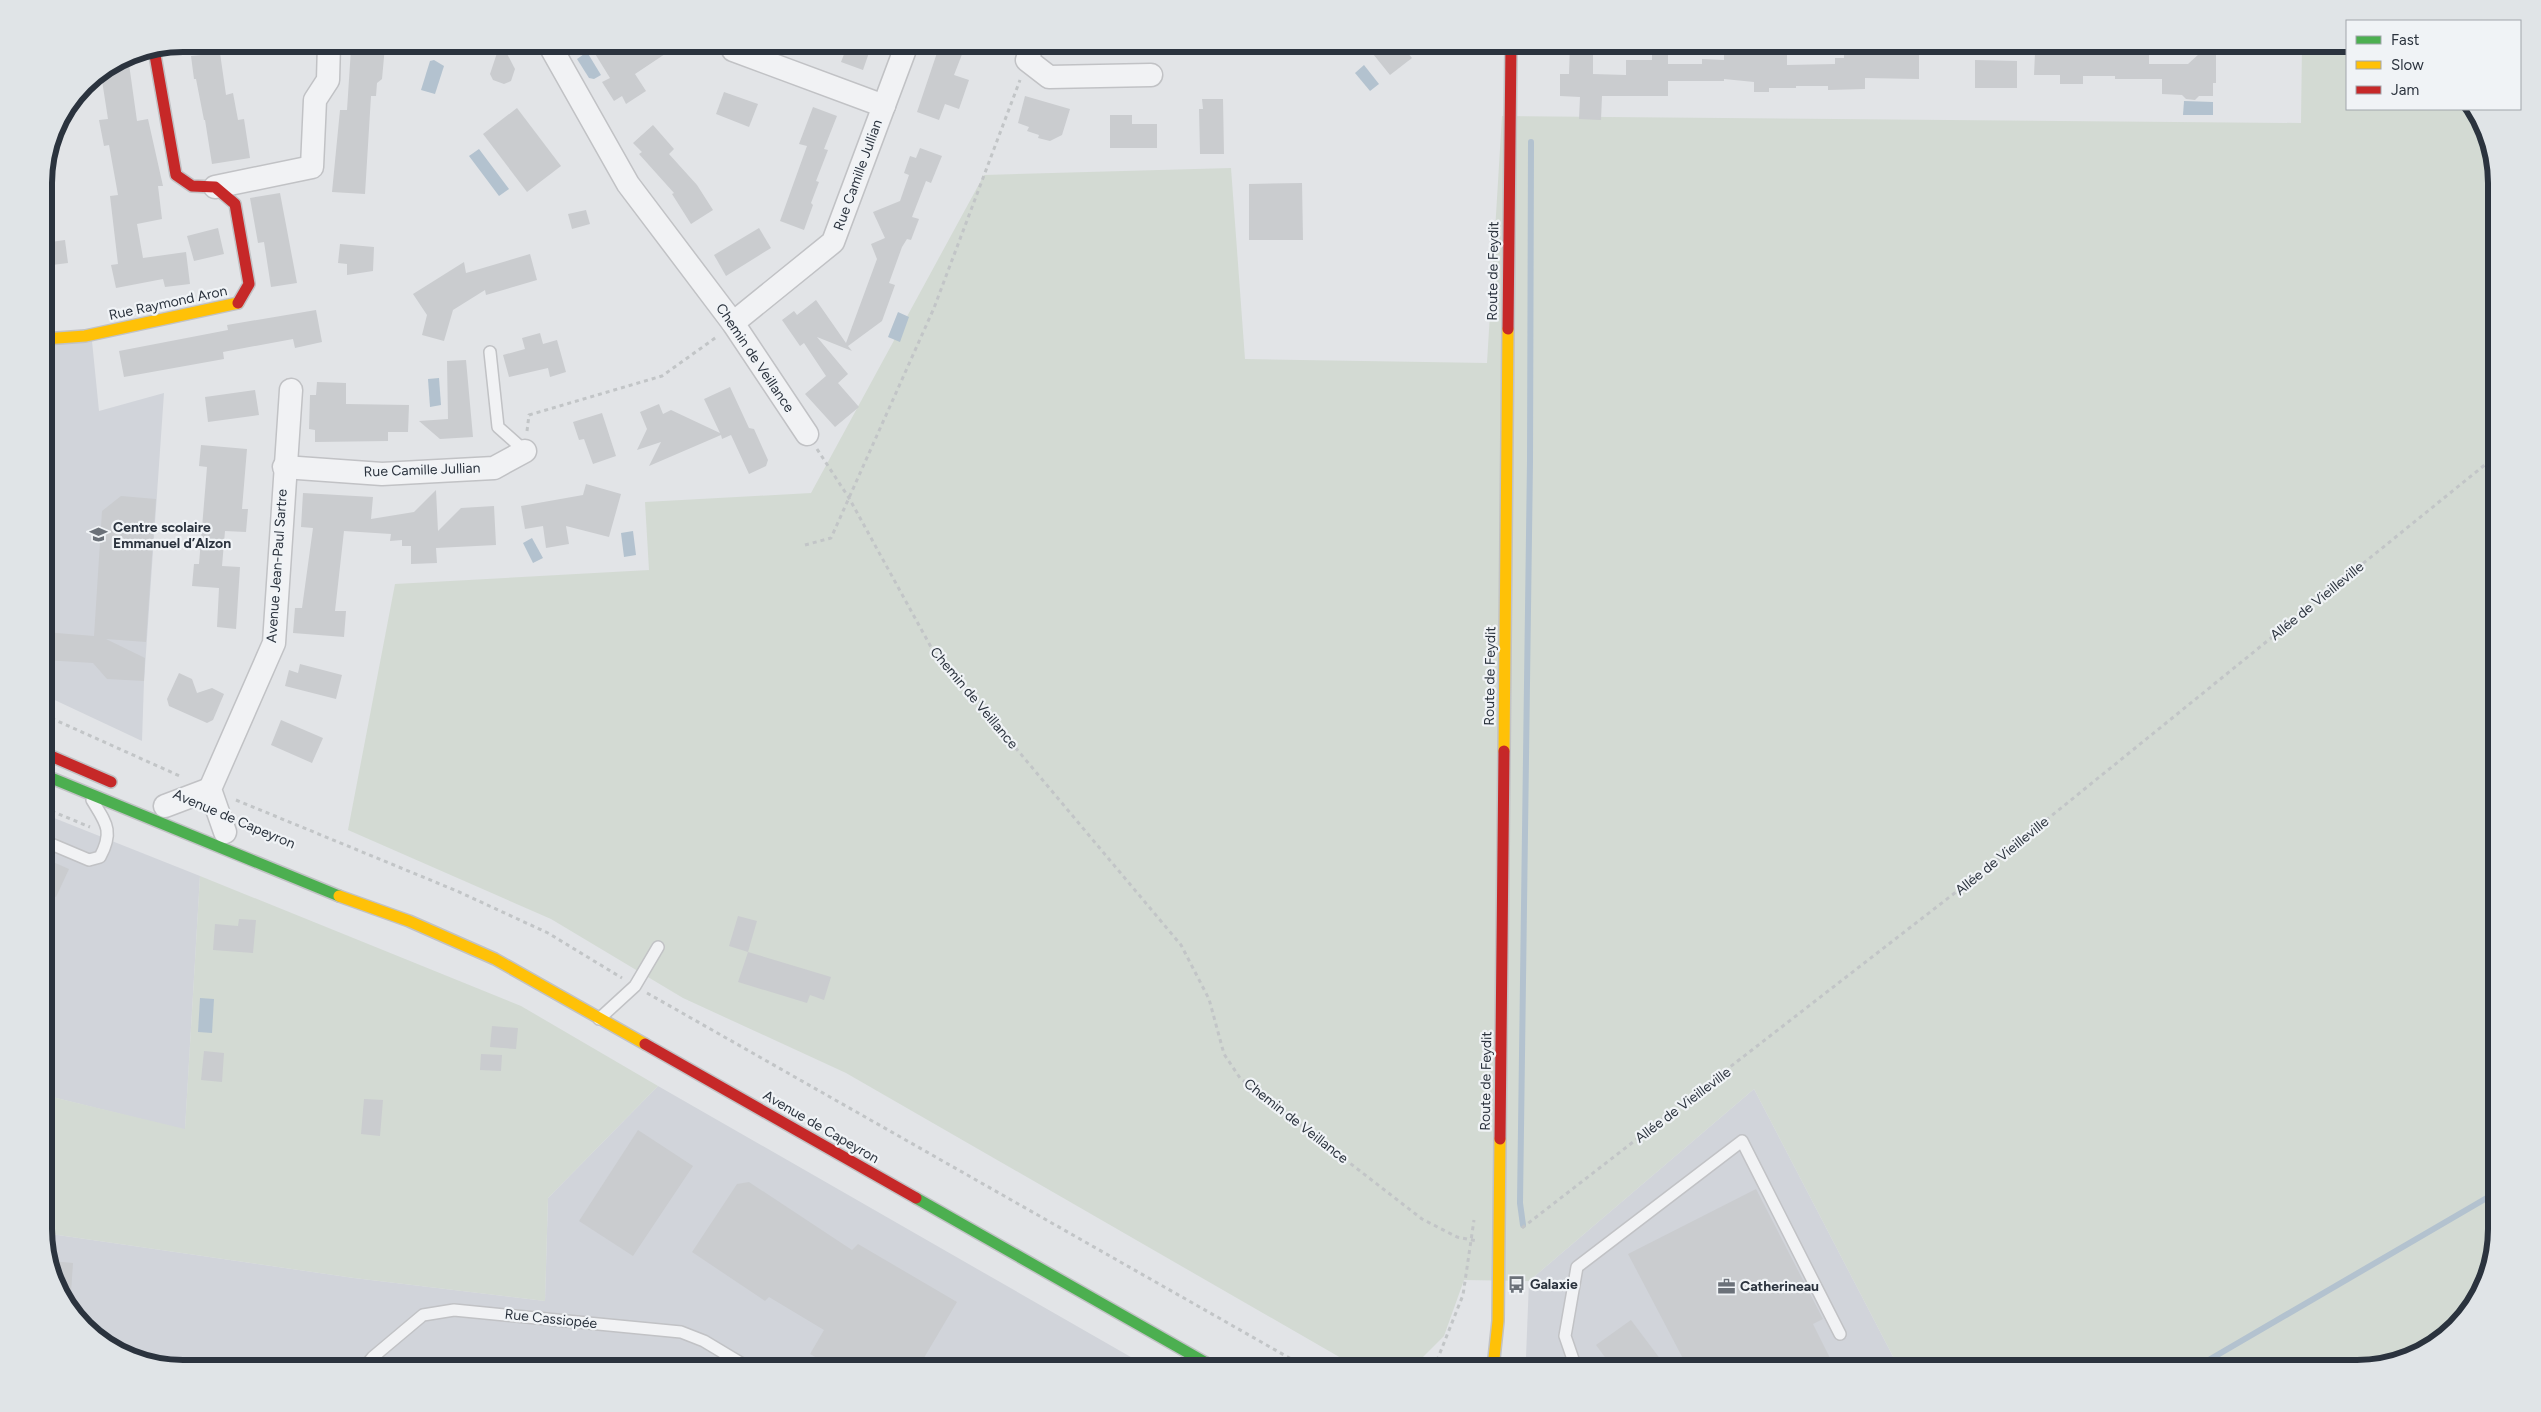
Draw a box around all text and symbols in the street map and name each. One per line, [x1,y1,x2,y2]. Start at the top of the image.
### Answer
legend [2346,20,2521,110]
text: Fast [2391,31,2420,49]
text: Slow [2391,56,2424,74]
text: Jam [2391,81,2419,99]
street label: Rue Camille Jullian [830,117,886,233]
street label: Route de Feydit [1484,221,1502,321]
street label: Rue Raymond Aron [107,282,229,324]
street label: Chemin de Veillance [712,300,798,416]
street label: Rue Camille Jullian [363,459,481,481]
street label: Avenue Jean-Paul Sartre [263,488,291,643]
place label: Centre scolaire Emmanuel d’Alzon [113,519,231,552]
school or university icon: Centre scolaire Emmanuel d’Alzon [89,525,109,545]
street label: Allée de Vieilleville [2267,558,2368,644]
street label: Route de Feydit [1481,626,1499,726]
street label: Chemin de Veillance [926,644,1022,753]
street label: Avenue de Capeyron [170,786,298,853]
street label: Allée de Vieilleville [1952,813,2053,899]
street label: Route de Feydit [1477,1031,1495,1131]
street label: Allée de Vieilleville [1632,1063,1735,1147]
street label: Chemin de Veillance [1240,1075,1352,1167]
street label: Avenue de Capeyron [760,1087,882,1167]
bus stop icon: Galaxie [1506,1274,1526,1294]
place label: Galaxie [1530,1276,1578,1293]
office icon: Catherineau [1716,1276,1736,1296]
place label: Catherineau [1740,1278,1819,1295]
street label: Rue Cassiopée [504,1306,598,1332]

